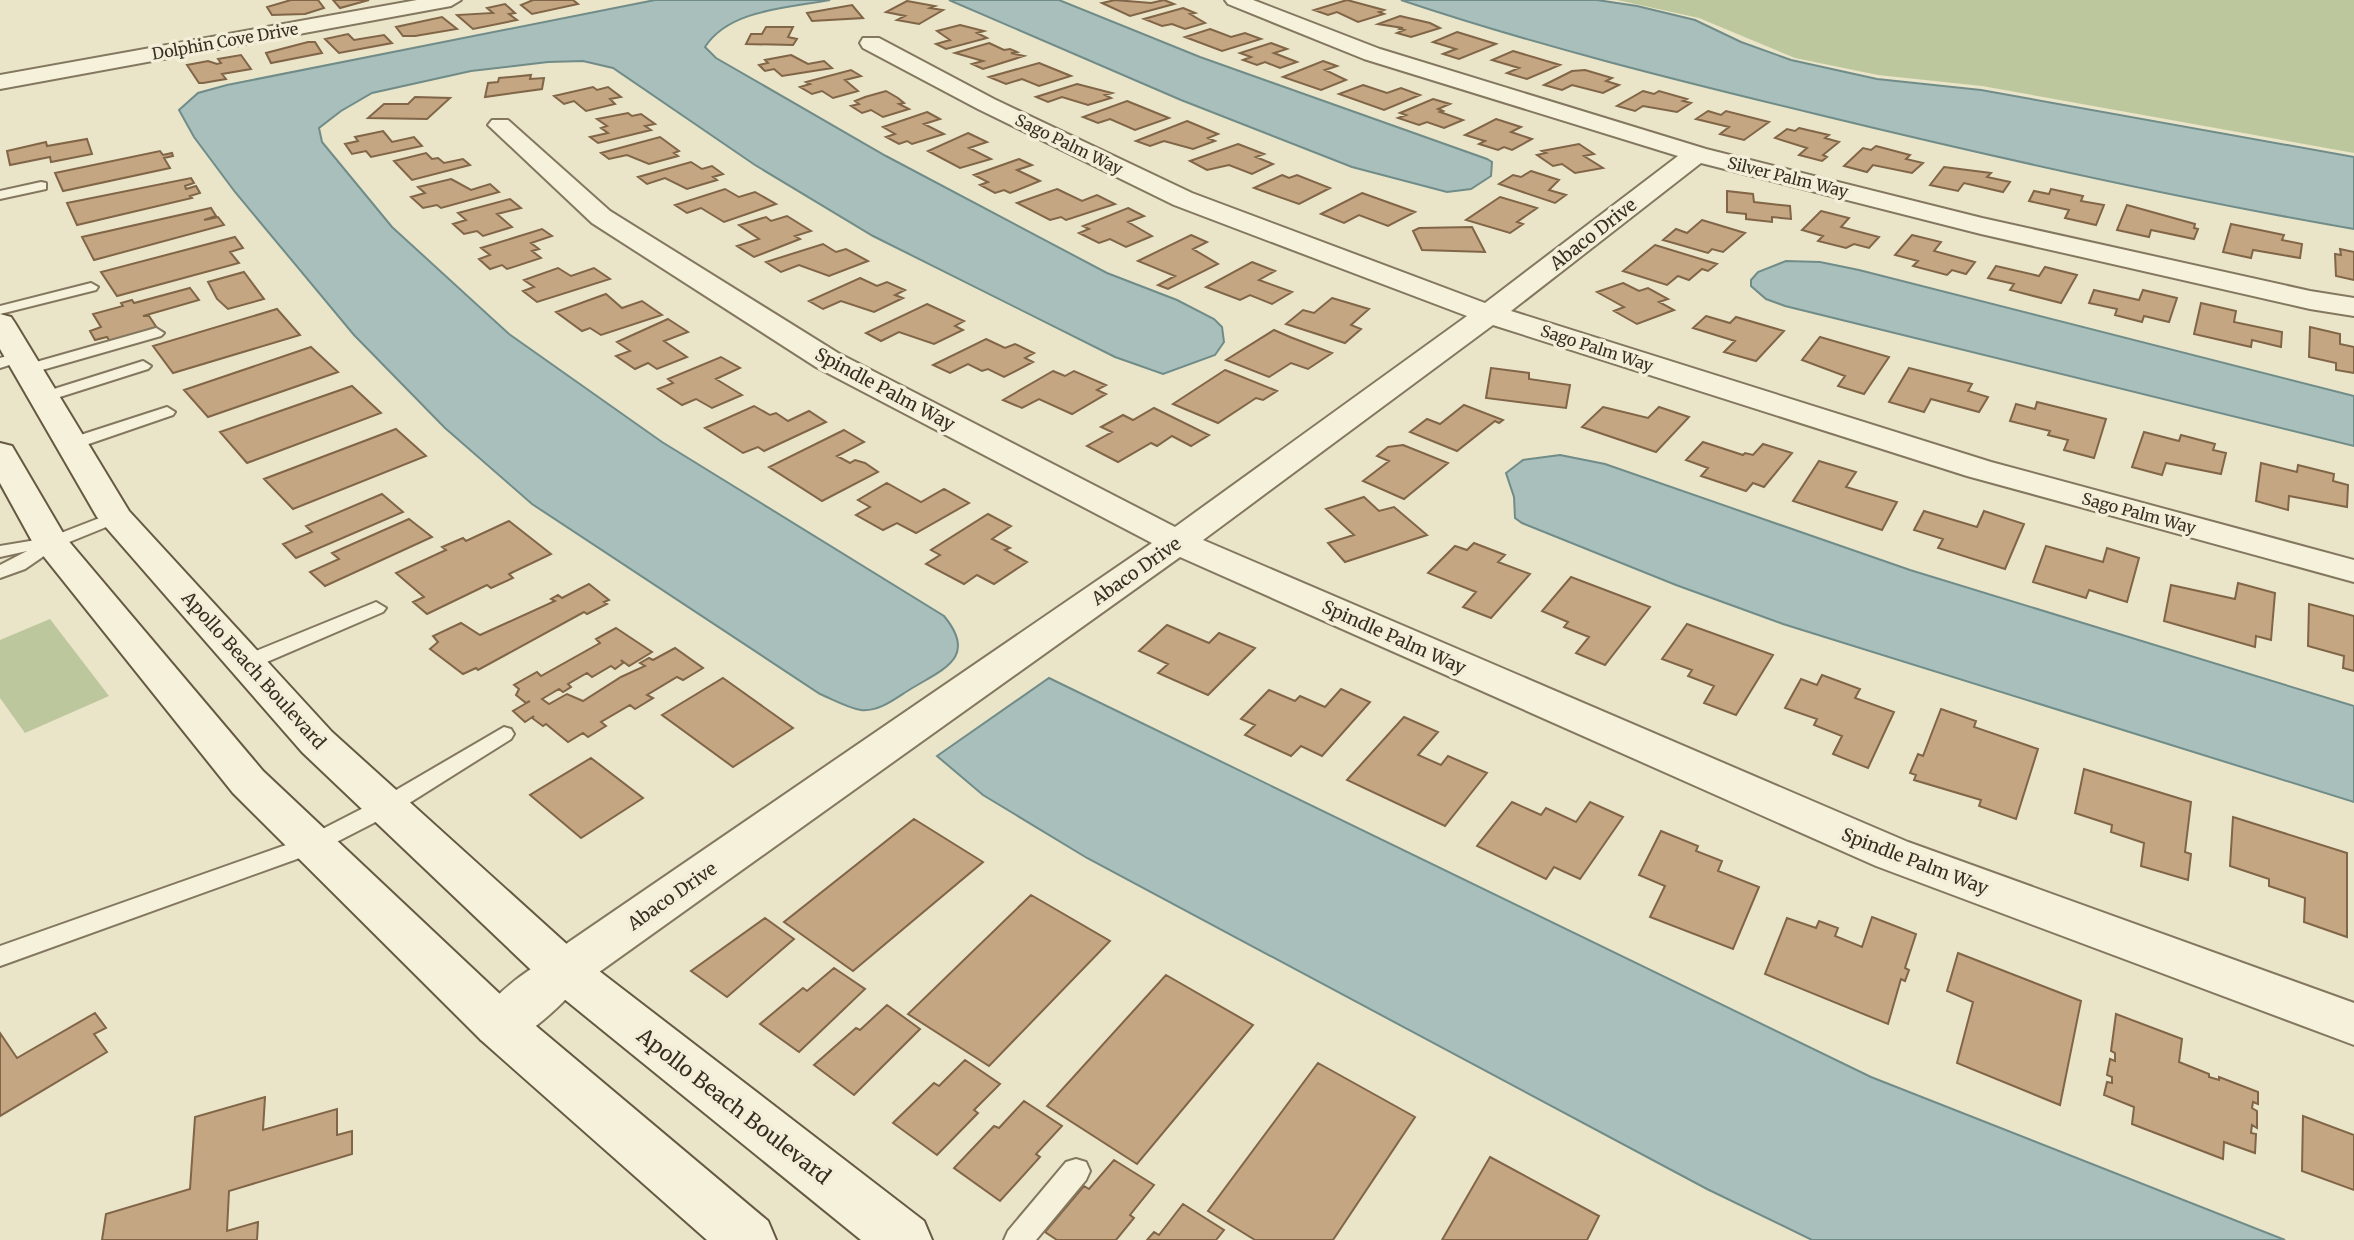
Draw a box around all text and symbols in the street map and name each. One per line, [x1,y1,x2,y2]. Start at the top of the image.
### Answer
street label: Dolphin Cove Drive [150,18,300,64]
street label: Sago Palm Way [1012,109,1127,179]
street label: Silver Palm Way [1726,152,1851,202]
street label: Abaco Drive [1544,193,1641,276]
street label: Sago Palm Way [1538,320,1656,376]
street label: Spindle Palm Way [811,342,959,436]
street label: Sago Palm Way [2080,488,2199,538]
street label: Abaco Drive [1086,532,1185,611]
street label: Apollo Beach Boulevard [176,586,331,754]
street label: Spindle Palm Way [1318,595,1470,679]
street label: Spindle Palm Way [1838,822,1992,900]
street label: Abaco Drive [622,857,721,936]
street label: Apollo Beach Boulevard [631,1021,836,1190]

